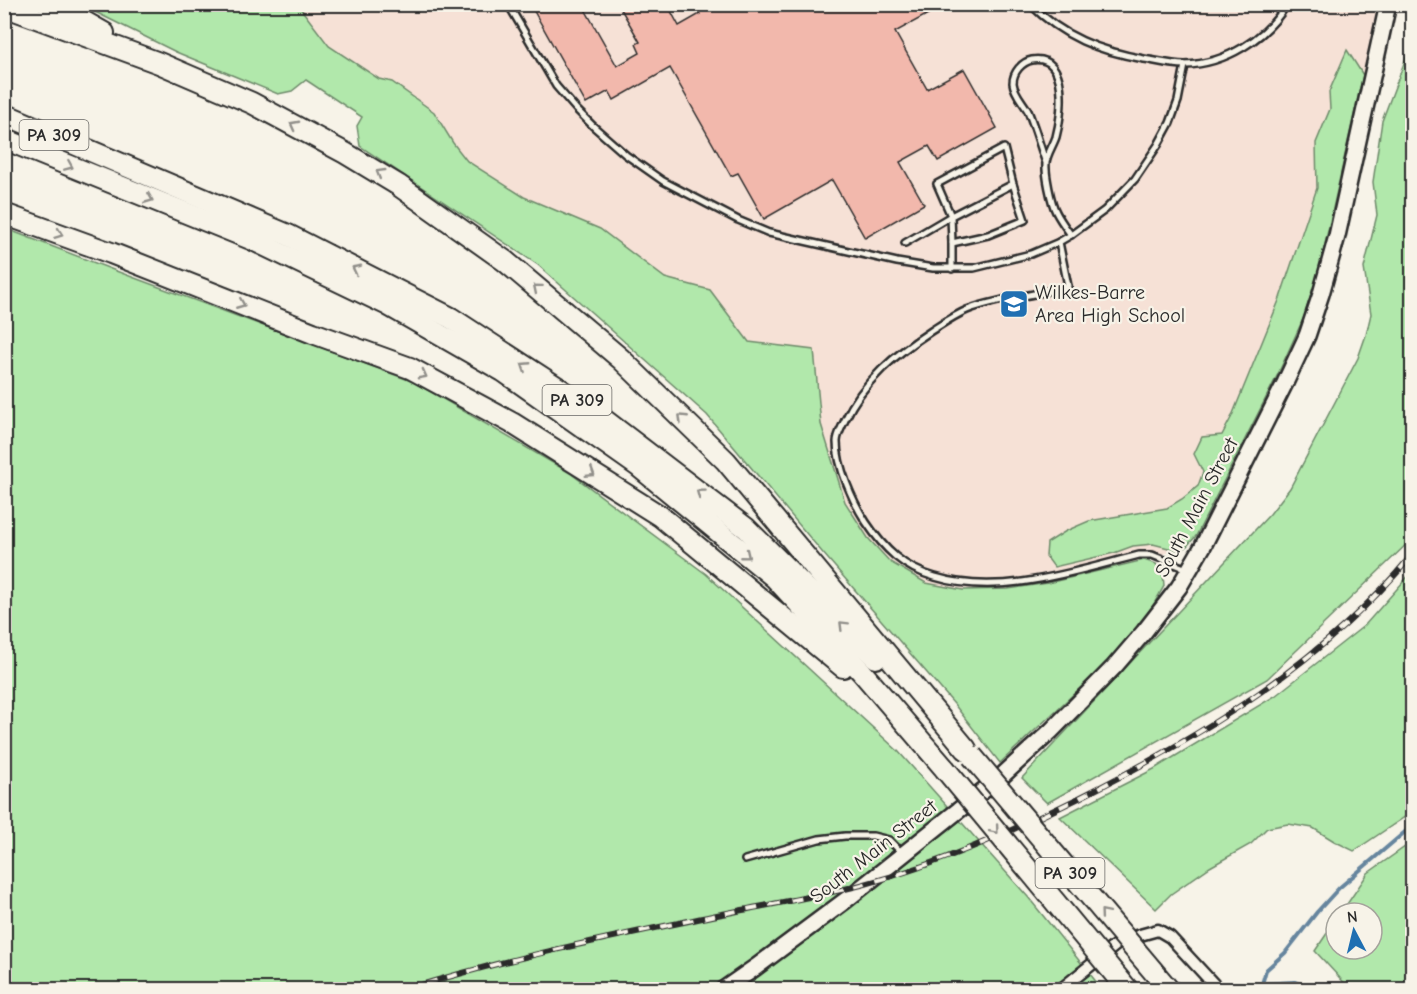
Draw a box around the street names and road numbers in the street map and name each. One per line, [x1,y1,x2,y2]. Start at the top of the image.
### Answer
road number: PA 309 [20,120,88,150]
road number: PA 309 [542,385,612,415]
street label: South Main Street [1150,433,1243,581]
street label: South Main Street [805,794,942,908]
road number: PA 309 [1036,858,1104,888]

